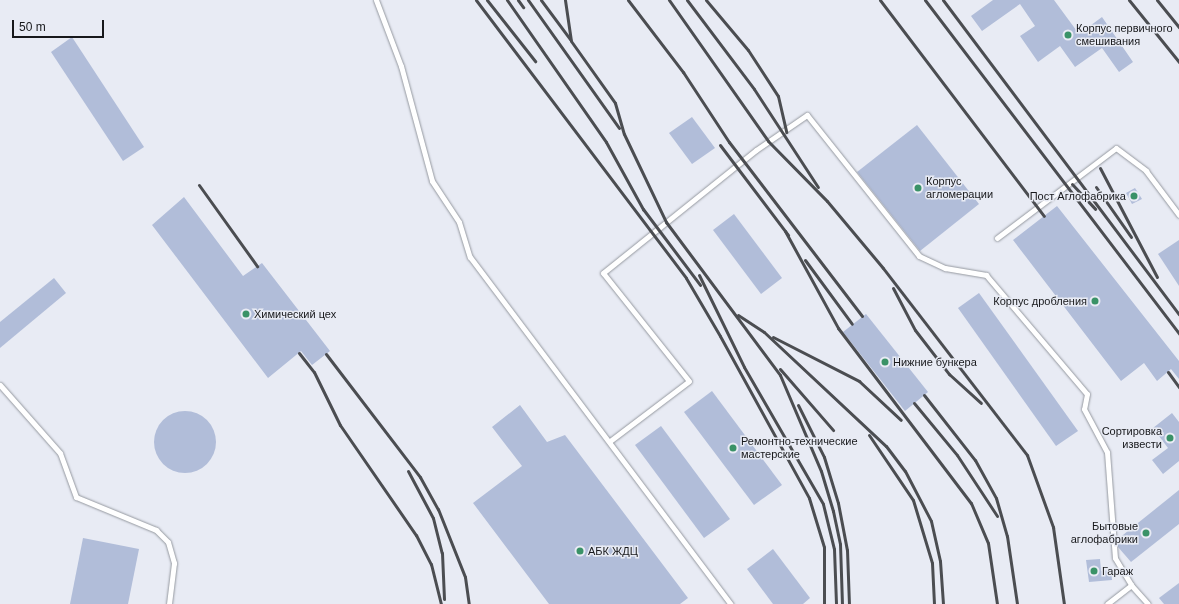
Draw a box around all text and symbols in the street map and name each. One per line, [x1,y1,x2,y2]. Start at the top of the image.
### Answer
scale bar [14,12,106,38]
text: 50 m [19,20,46,34]
place label: Корпус первичного смешивания [1076,22,1173,48]
marker: Корпус первичного смешивания [1063,30,1073,40]
place label: Корпус агломерации [926,175,993,201]
marker: Корпус агломерации [913,183,923,193]
place label: Пост Аглофабрика [1030,189,1126,203]
marker: Пост Аглофабрика [1129,191,1139,201]
place label: Корпус дробления [993,294,1087,308]
marker: Корпус дробления [1090,296,1100,306]
place label: Химический цех [254,307,336,321]
marker: Химический цех [241,309,251,319]
place label: Нижние бункера [893,355,977,369]
marker: Нижние бункера [880,357,890,367]
place label: Сортировка извести [1102,425,1162,451]
marker: Сортировка извести [1165,433,1175,443]
place label: Ремонтно-технические мастерские [741,435,858,461]
marker: Ремонтно-технические мастерские [728,443,738,453]
place label: Бытовые аглофабрики [1071,520,1138,546]
marker: Бытовые аглофабрики [1141,528,1151,538]
place label: АБК ЖДЦ [588,544,638,558]
marker: АБК ЖДЦ [575,546,585,556]
place label: Гараж [1102,564,1133,578]
marker: Гараж [1089,566,1099,576]

